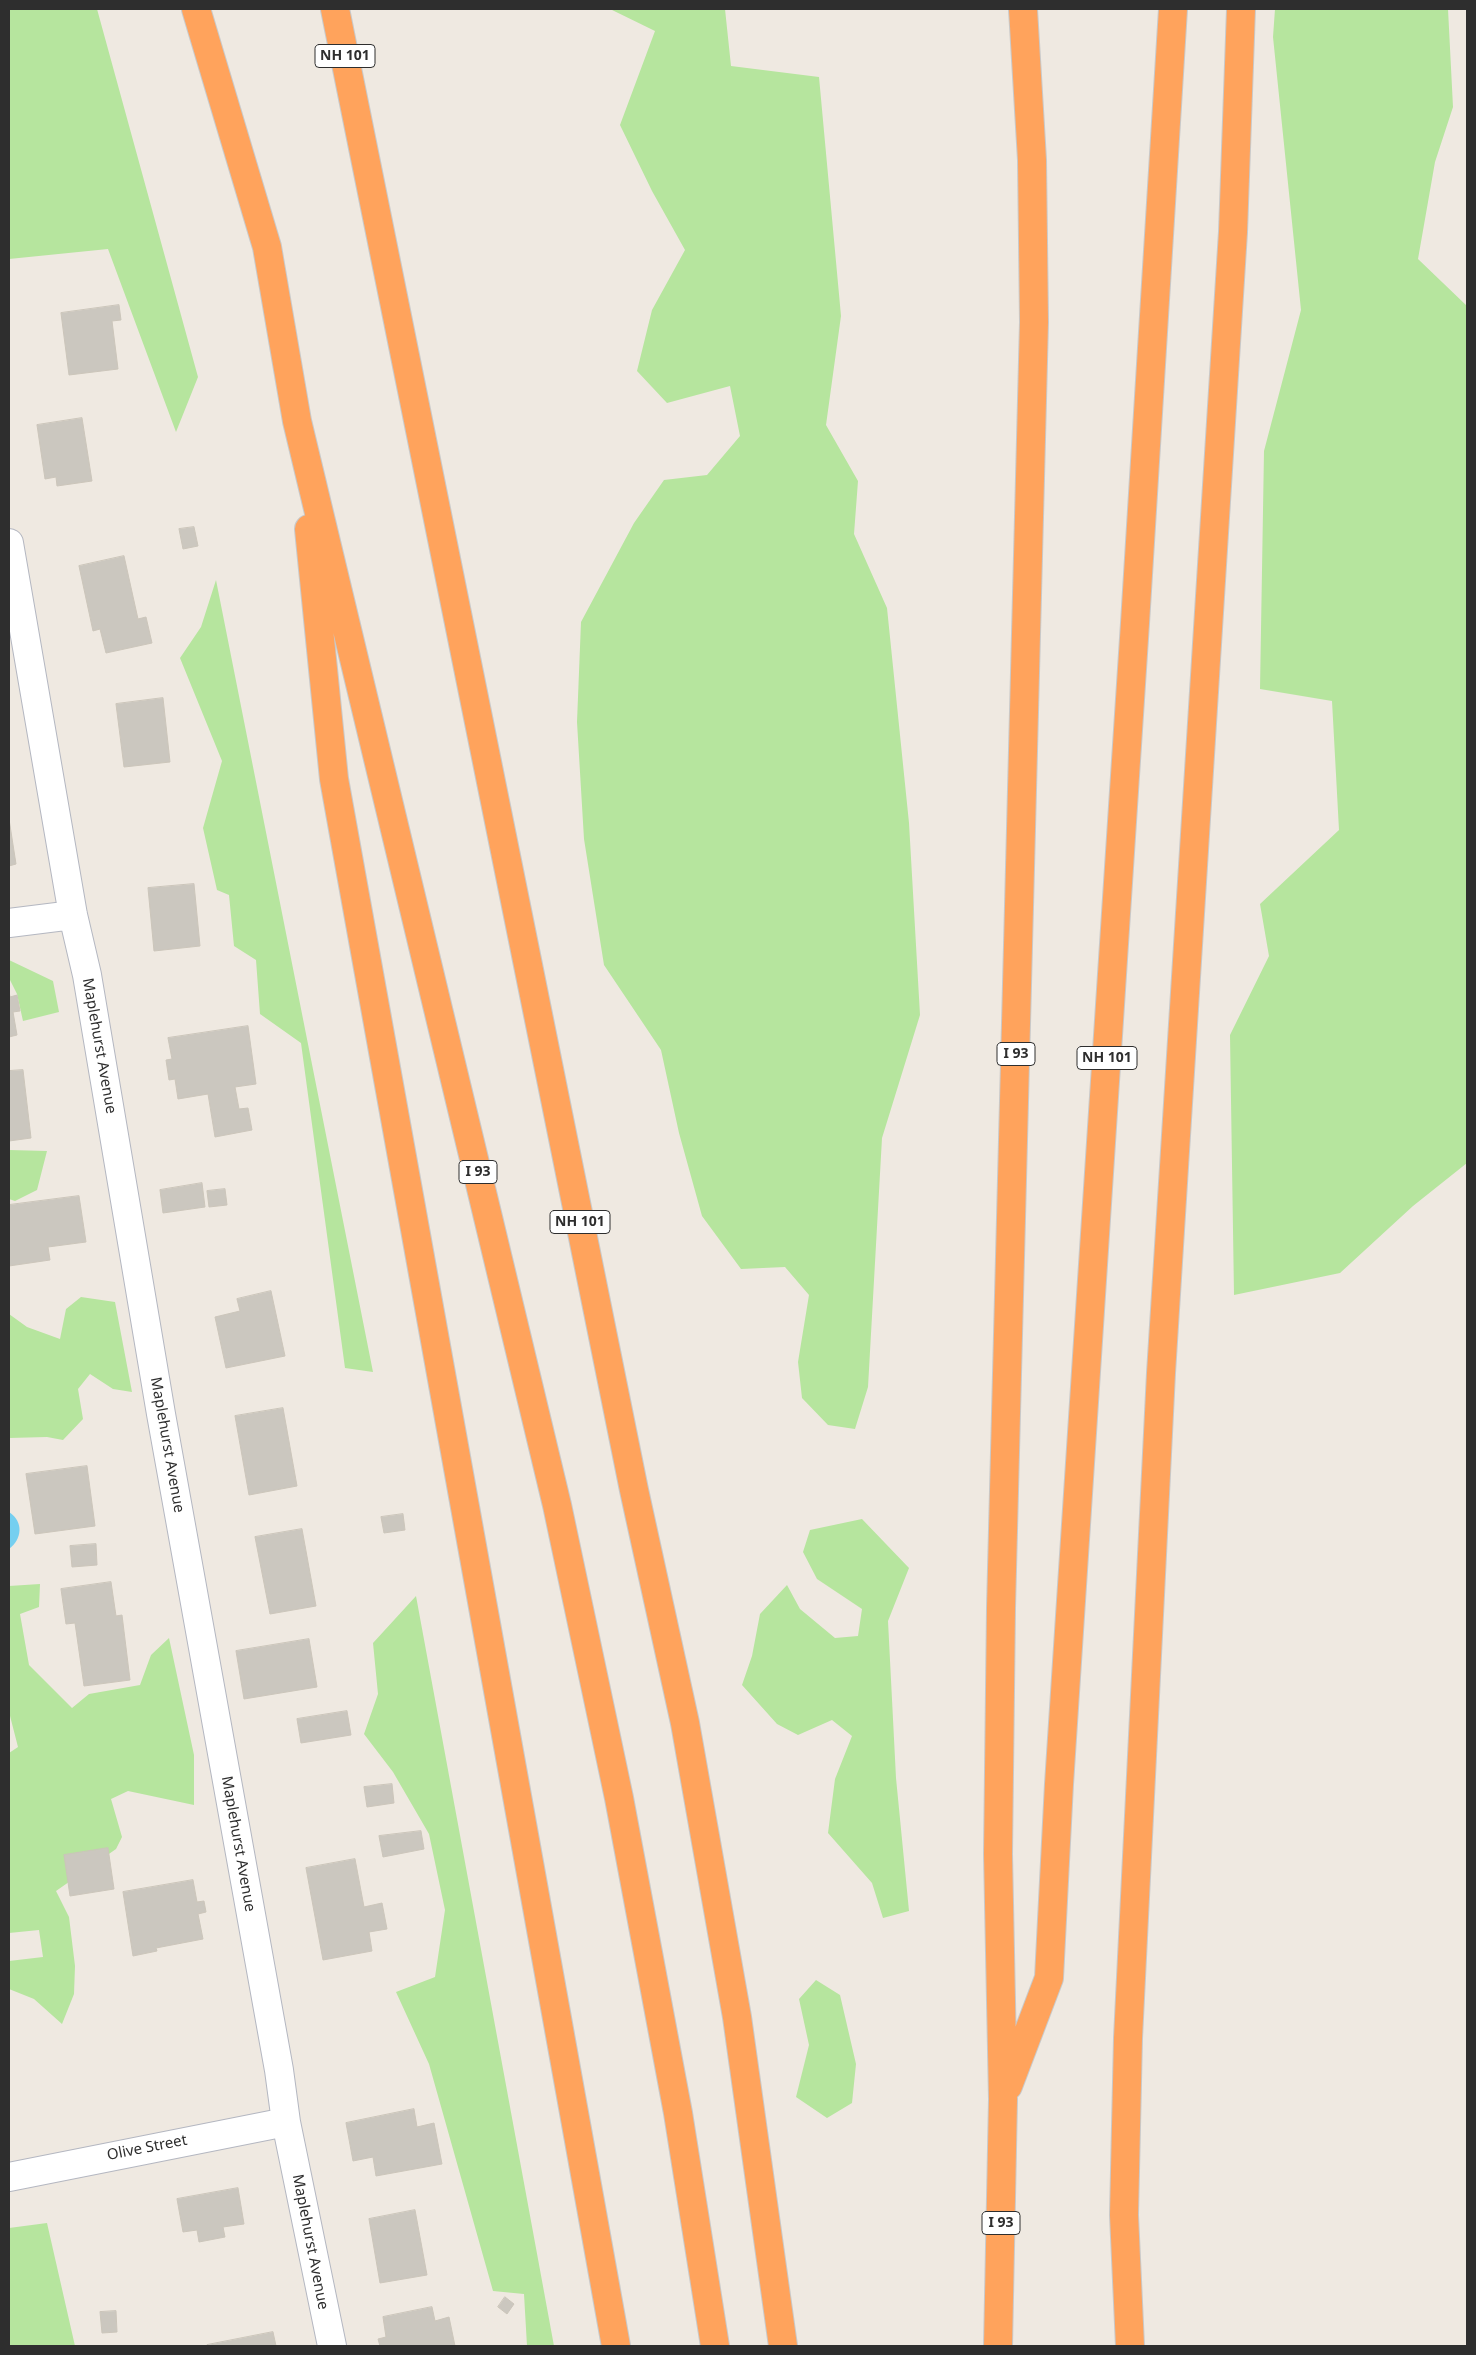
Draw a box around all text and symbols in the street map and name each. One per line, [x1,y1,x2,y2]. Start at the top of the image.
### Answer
road number: NH 101 [315,44,375,68]
street label: Maplehurst Avenue [78,977,120,1115]
road number: I 93 [997,1042,1035,1066]
road number: NH 101 [1077,1046,1137,1070]
road number: I 93 [459,1160,497,1184]
road number: NH 101 [550,1210,610,1234]
street label: Maplehurst Avenue [146,1376,188,1514]
street label: Maplehurst Avenue [217,1775,259,1913]
street label: Olive Street [105,2131,189,2165]
street label: Maplehurst Avenue [288,2173,332,2311]
road number: I 93 [982,2212,1020,2234]

